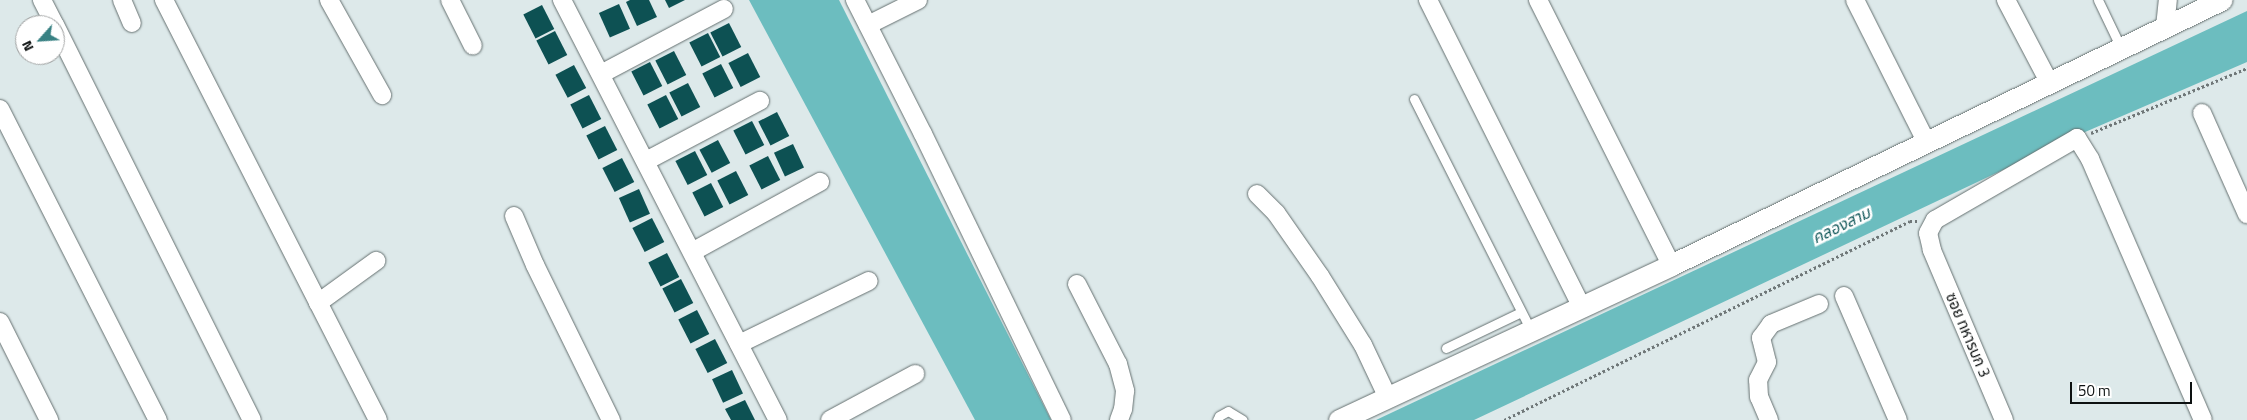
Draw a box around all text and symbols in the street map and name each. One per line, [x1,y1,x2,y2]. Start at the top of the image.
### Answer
north arrow [15,15,65,65]
text: N [15,37,39,55]
water label: คลองสาม [1809,203,1873,247]
street label: ซอย ทหารบก 3 [1942,290,1994,380]
scale bar [2072,372,2194,404]
text: 50 m [2078,379,2111,402]

